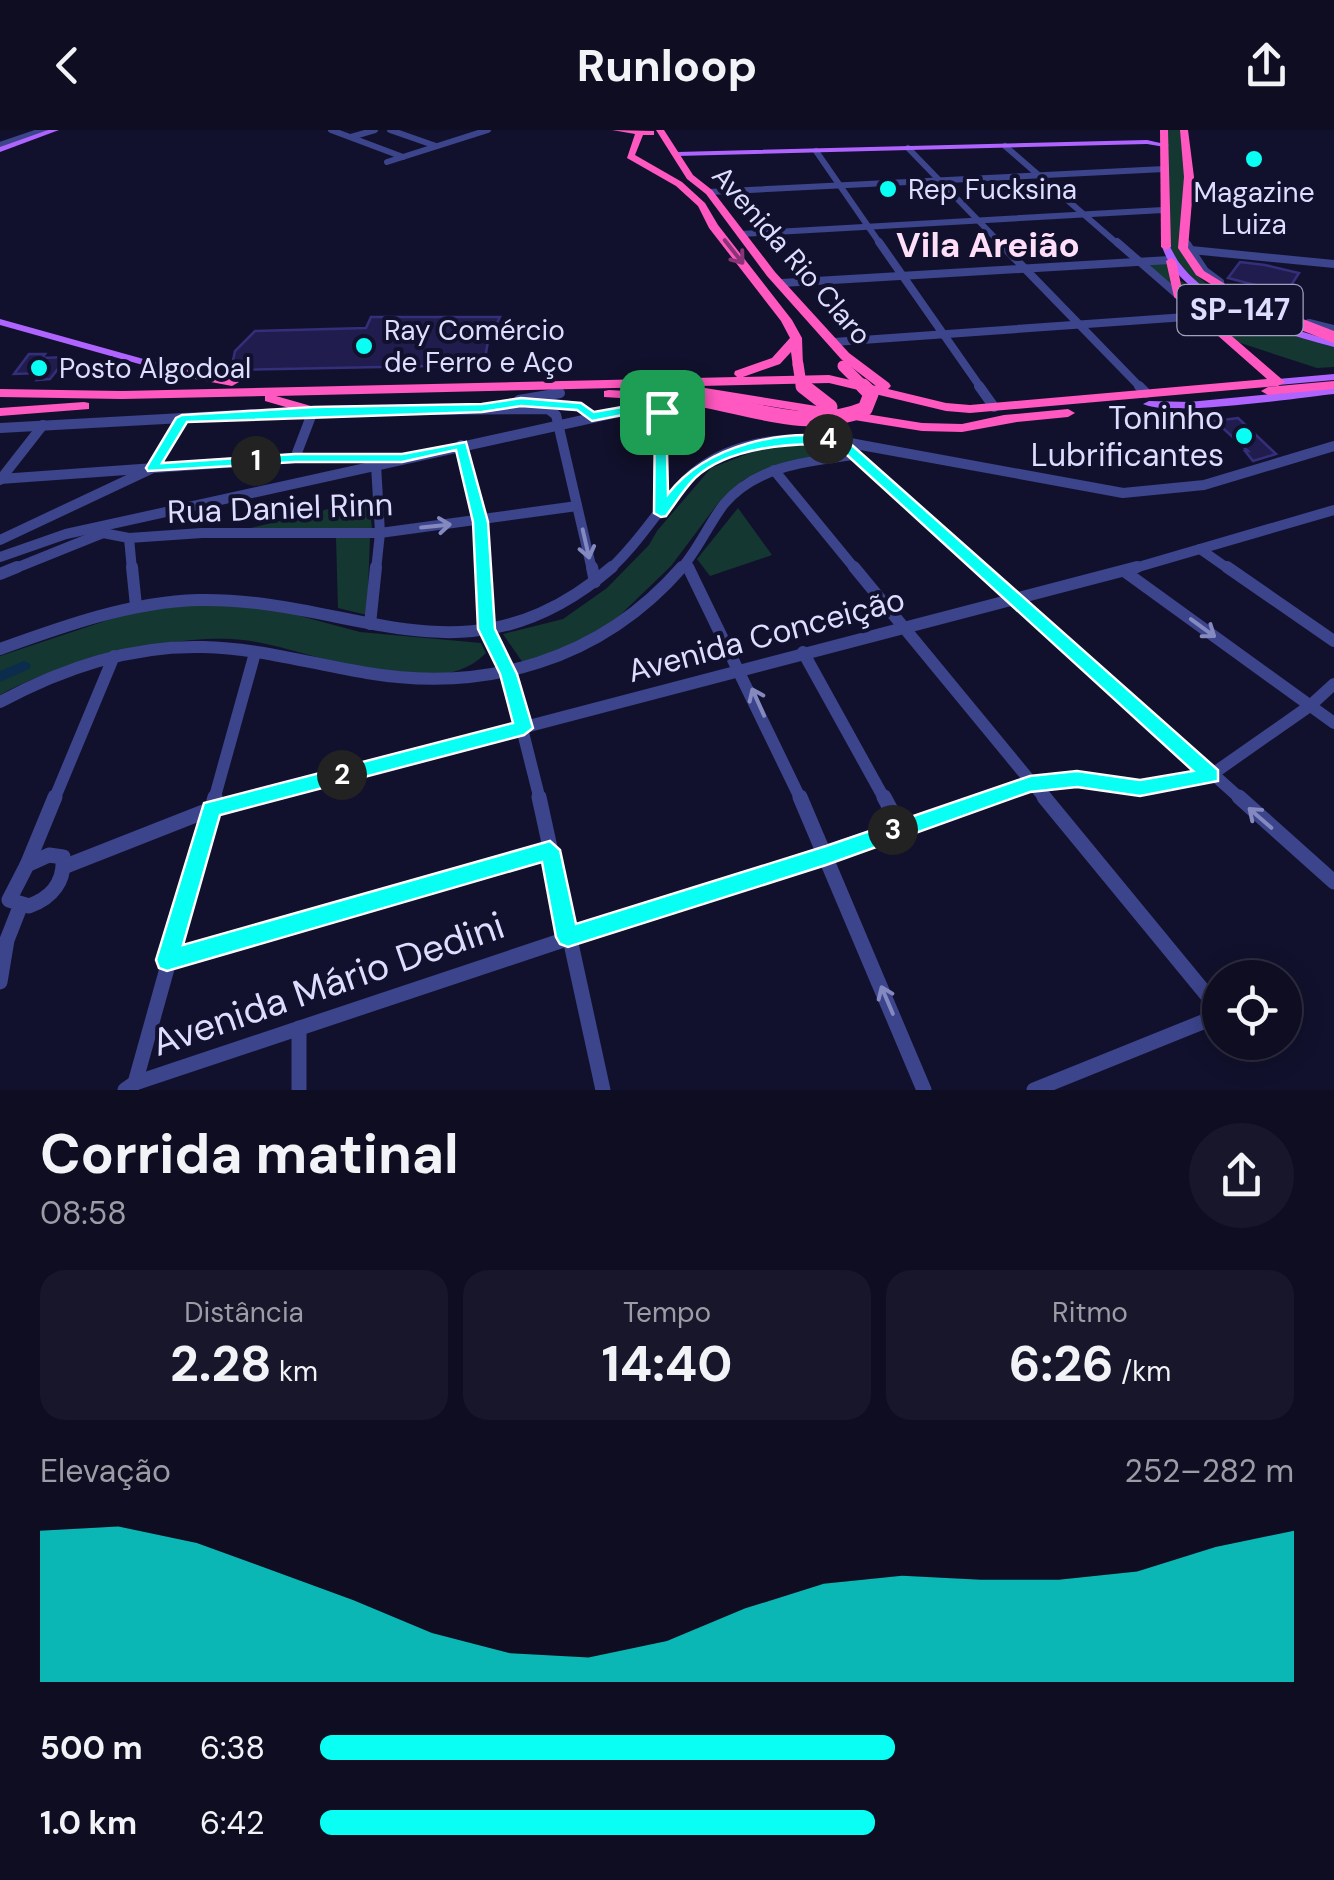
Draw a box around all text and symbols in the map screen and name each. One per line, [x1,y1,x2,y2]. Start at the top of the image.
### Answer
text: Runloop [577,36,757,95]
icon: back [40,38,95,93]
icon: share [1239,38,1294,93]
marker: Magazine Luiza [1243,148,1265,170]
street label: Avenida Rio Claro [704,158,880,353]
place label: Rep Fucksina [908,171,1077,208]
place label: Magazine Luiza [1193,174,1315,243]
marker: Rep Fucksina [877,178,899,200]
district label: Vila Areião [896,222,1080,268]
one-way arrow [723,238,744,265]
road number: SP-147 [1178,285,1302,335]
place label: Ray Comércio de Ferro e Aço [384,312,573,381]
marker: Ray Comércio de Ferro e Aço [353,335,375,357]
place label: Posto Algodoal [59,350,251,387]
marker: Posto Algodoal [28,357,50,379]
pin [620,370,705,455]
icon: arrive [635,385,690,440]
place label: Toninho Lubrificantes [1031,397,1224,476]
pin: 4 [803,414,853,464]
text: 4 [819,420,837,457]
marker: Toninho Lubrificantes [1233,425,1255,447]
pin: 1 [231,436,281,486]
text: 1 [251,442,261,479]
street label: Rua Daniel Rinn [166,483,394,533]
one-way arrow [419,517,452,536]
one-way arrow [578,527,596,559]
street label: Avenida Conceição [623,578,909,692]
one-way arrow [1189,617,1216,638]
one-way arrow [748,687,766,718]
pin: 2 [317,750,367,800]
text: 2 [334,756,350,793]
pin: 3 [868,805,918,855]
one-way arrow [1248,807,1274,829]
text: 3 [885,811,901,848]
street label: Avenida Mário Dedini [145,900,511,1068]
map controls [1202,960,1302,1060]
button: locate [1202,960,1302,1060]
one-way arrow [876,985,894,1016]
text: Corrida matinal [40,1118,459,1190]
button: share [1189,1123,1294,1228]
text: 08:58 [40,1192,127,1234]
text: Distância [184,1294,304,1331]
text: Tempo [623,1294,711,1331]
text: Ritmo [1052,1294,1128,1331]
text: 2.28 [170,1331,272,1397]
text: 14:40 [601,1331,733,1397]
text: 6:26 [1009,1331,1114,1397]
text: km [272,1353,318,1390]
text: /km [1114,1353,1171,1390]
text: Elevação [40,1450,171,1492]
text: 252–282 m [1124,1450,1294,1492]
text: 500 m [40,1727,143,1769]
text: 6:38 [200,1727,265,1769]
text: 1.0 km [40,1802,137,1844]
text: 6:42 [200,1802,264,1844]

